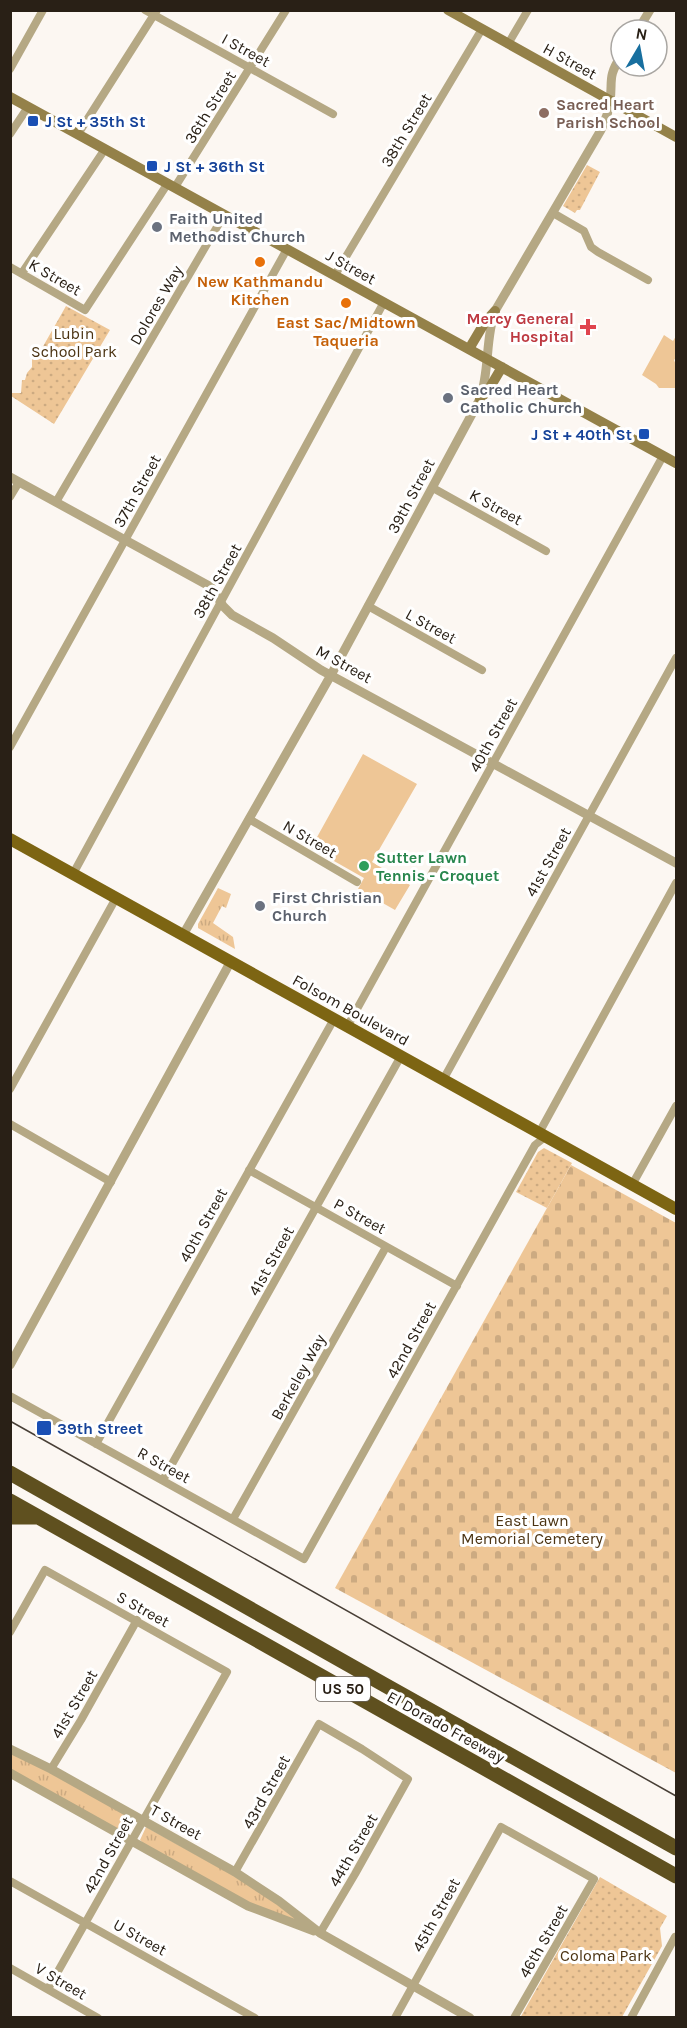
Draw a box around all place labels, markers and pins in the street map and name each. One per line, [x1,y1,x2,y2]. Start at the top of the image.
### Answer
place label: Sacred Heart Parish School [556,95,660,132]
marker: Sacred Heart Parish School [537,106,551,120]
place label: J St + 35th St [45,112,145,131]
marker: J St + 35th St [26,114,40,128]
place label: J St + 36th St [164,157,265,176]
marker: J St + 36th St [145,159,159,173]
place label: Faith United Methodist Church [169,209,306,246]
marker: Faith United Methodist Church [150,220,164,234]
marker: New Kathmandu Kitchen [253,255,267,269]
place label: New Kathmandu Kitchen [197,272,323,309]
marker: East Sac/Midtown Taqueria [339,296,353,310]
place label: Mercy General Hospital [466,309,574,346]
place label: East Sac/Midtown Taqueria [276,313,416,350]
marker: Mercy General Hospital [579,318,597,336]
place label: Sacred Heart Catholic Church [460,380,582,417]
marker: Sacred Heart Catholic Church [441,391,455,405]
place label: J St + 40th St [531,425,632,444]
marker: J St + 40th St [637,427,651,441]
place label: Sutter Lawn Tennis - Croquet [376,848,499,885]
marker: Sutter Lawn Tennis - Croquet [357,859,371,873]
place label: First Christian Church [272,888,382,925]
marker: First Christian Church [253,899,267,913]
marker: 39th Street [35,1419,53,1437]
place label: 39th Street [57,1419,143,1438]

